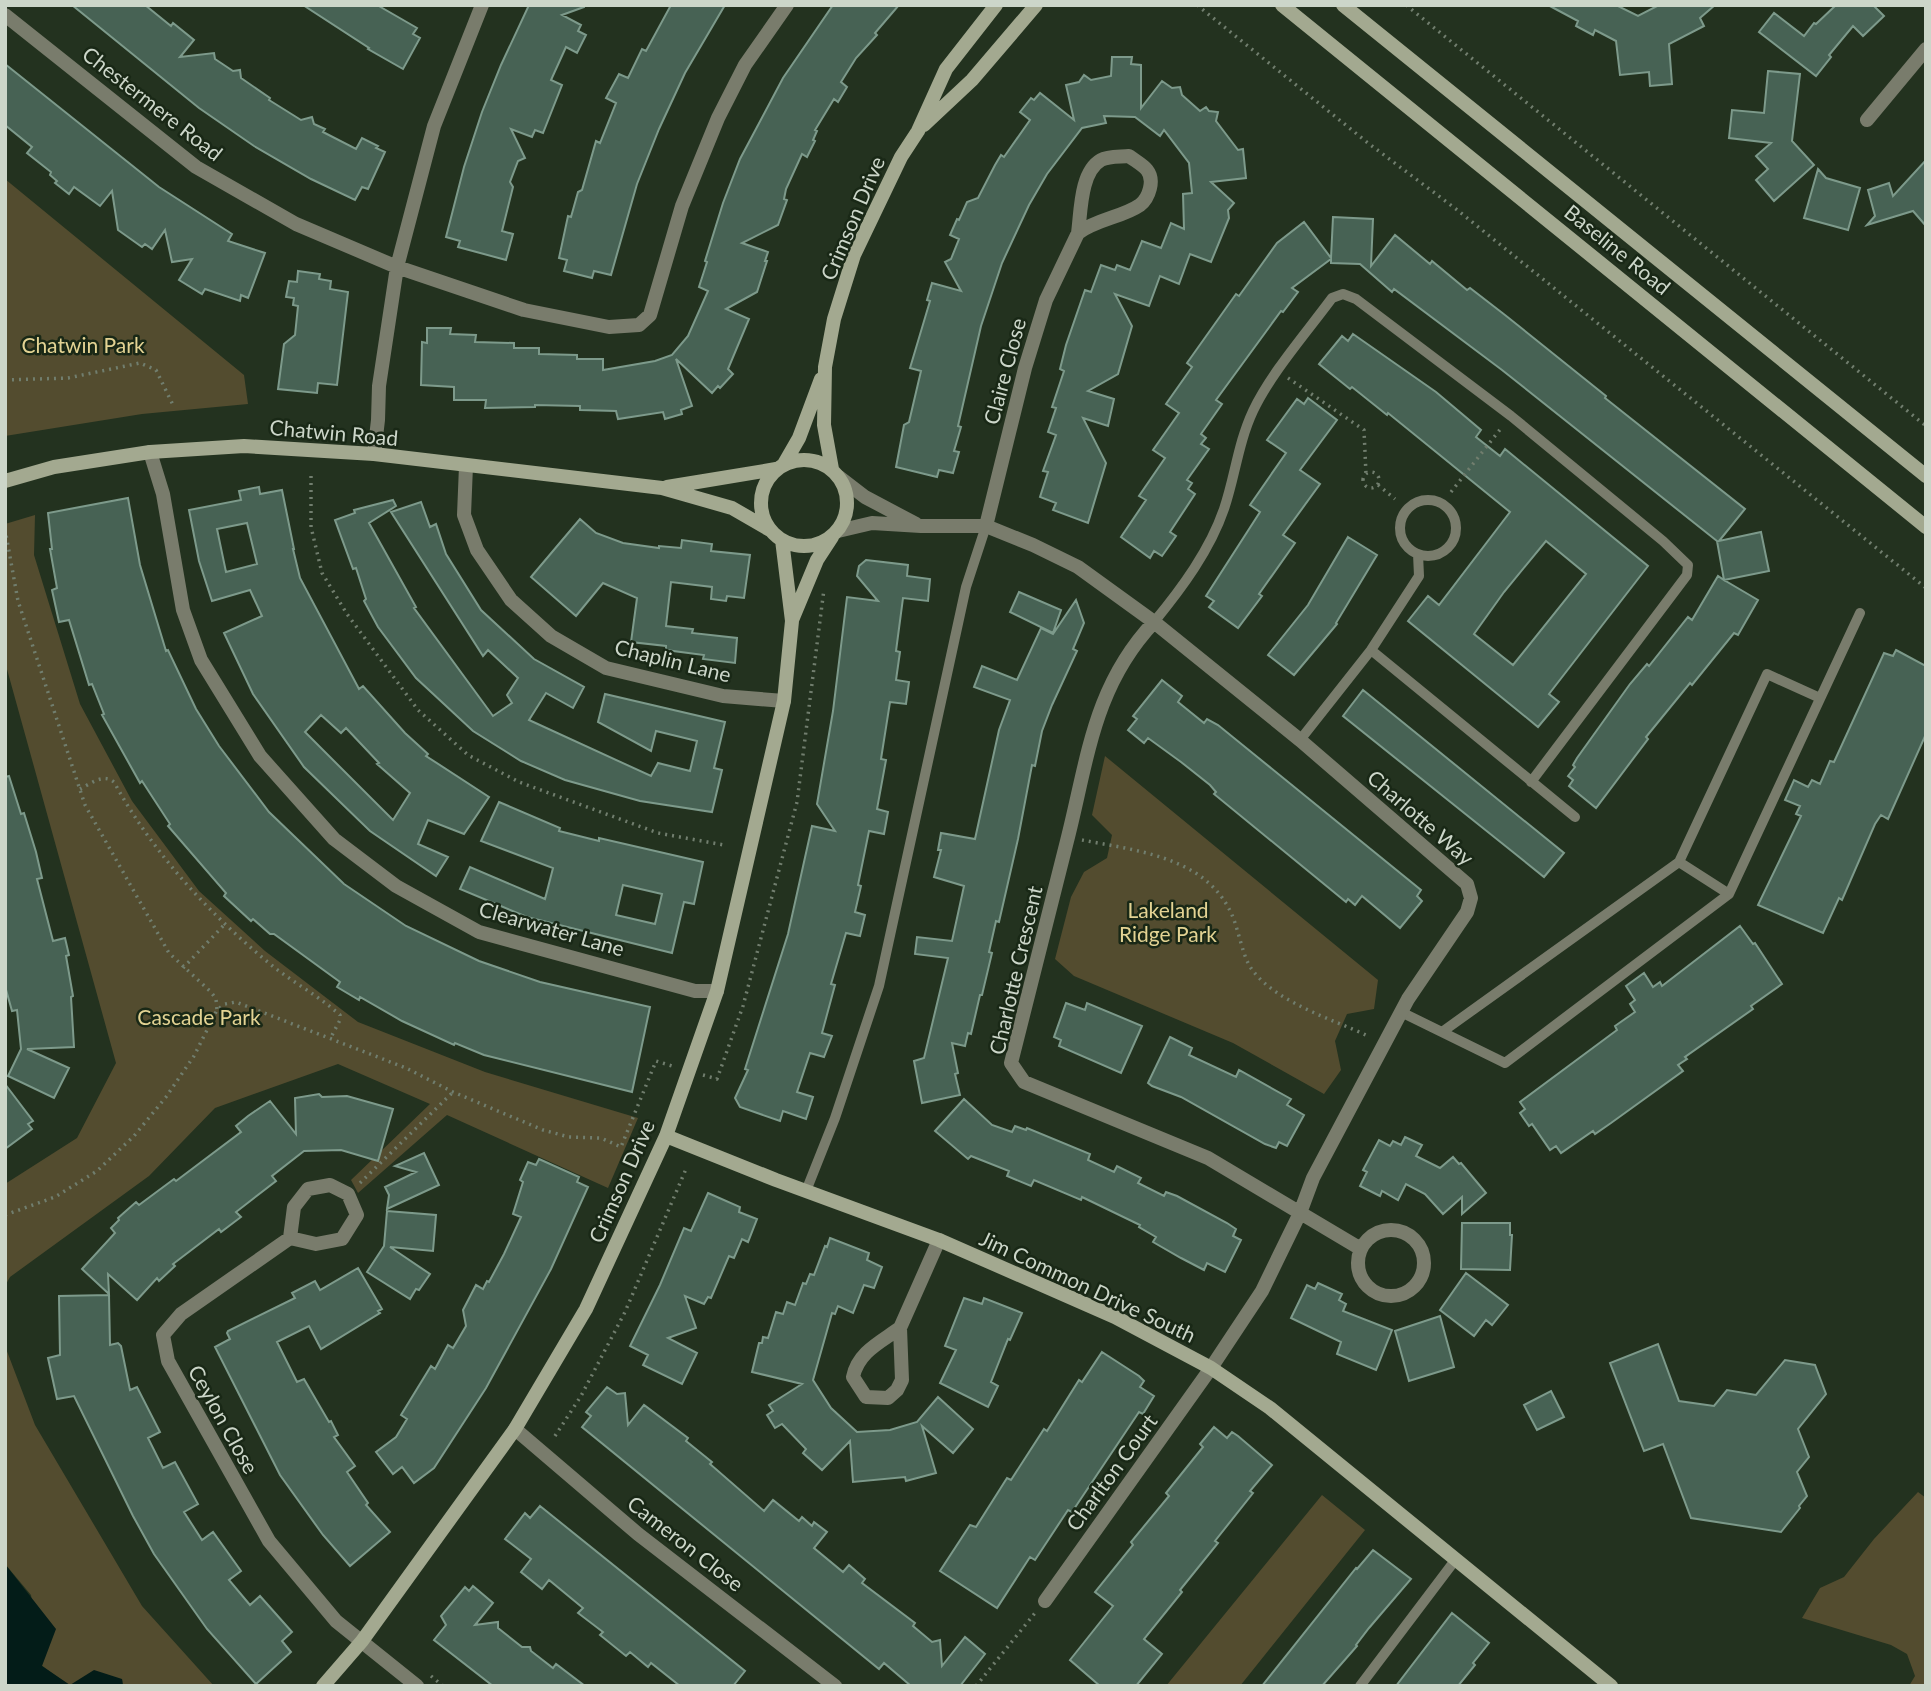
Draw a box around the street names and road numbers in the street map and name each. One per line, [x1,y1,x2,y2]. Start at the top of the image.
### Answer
street label: Chestermere Road [78,41,228,165]
street label: Crimson Drive [815,152,889,284]
street label: Baseline Road [1560,199,1676,299]
street label: Claire Close [978,315,1030,427]
street label: Chatwin Road [269,414,399,450]
street label: Chaplin Lane [612,633,734,687]
street label: Charlotte Way [1363,764,1479,870]
street label: Charlotte Crescent [983,883,1047,1057]
street label: Clearwater Lane [476,895,628,961]
street label: Crimson Drive [583,1116,659,1246]
street label: Jim Common Drive South [976,1225,1200,1347]
street label: Ceylon Close [184,1360,264,1478]
street label: Charlton Court [1060,1409,1162,1535]
street label: Cameron Close [623,1490,749,1596]

